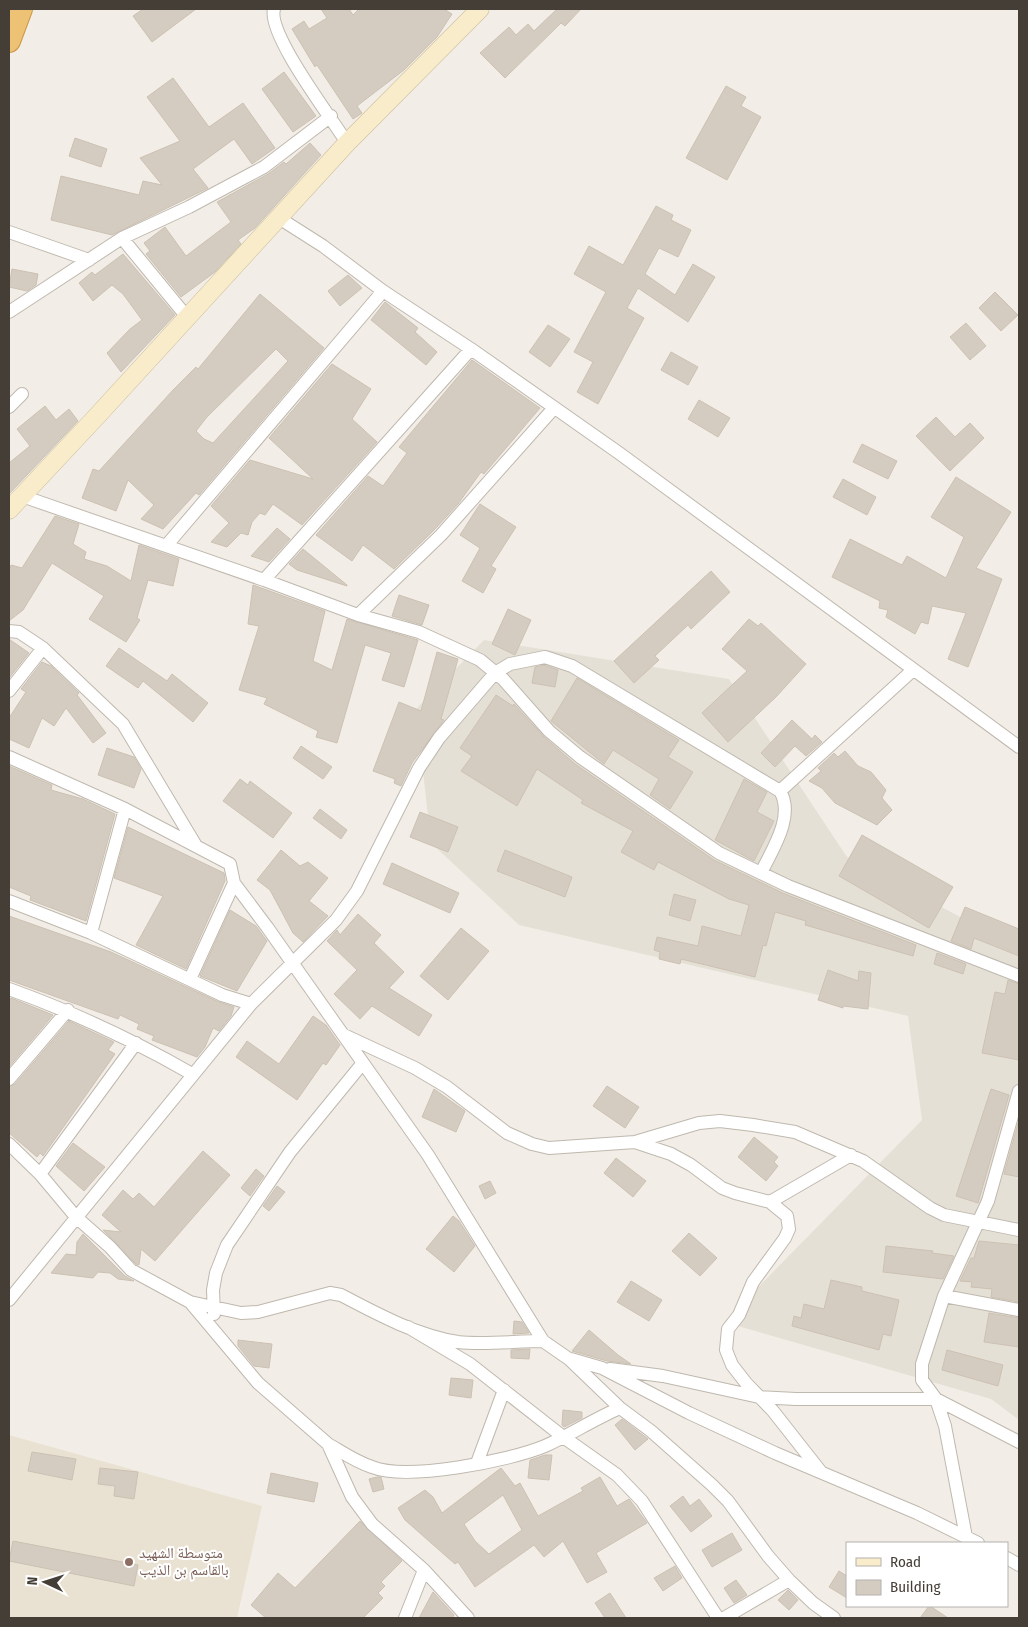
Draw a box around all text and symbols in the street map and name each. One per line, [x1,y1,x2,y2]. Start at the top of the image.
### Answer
legend [846,1542,1008,1607]
place label: متوسطة الشهيد بالقاسم بن الذيب [139,1544,229,1580]
text: Road [890,1553,921,1571]
marker: متوسطة الشهيد بالقاسم بن الذيب [123,1556,135,1568]
north arrow [20,1557,70,1607]
text: N [24,1576,41,1586]
text: Building [890,1578,941,1596]

